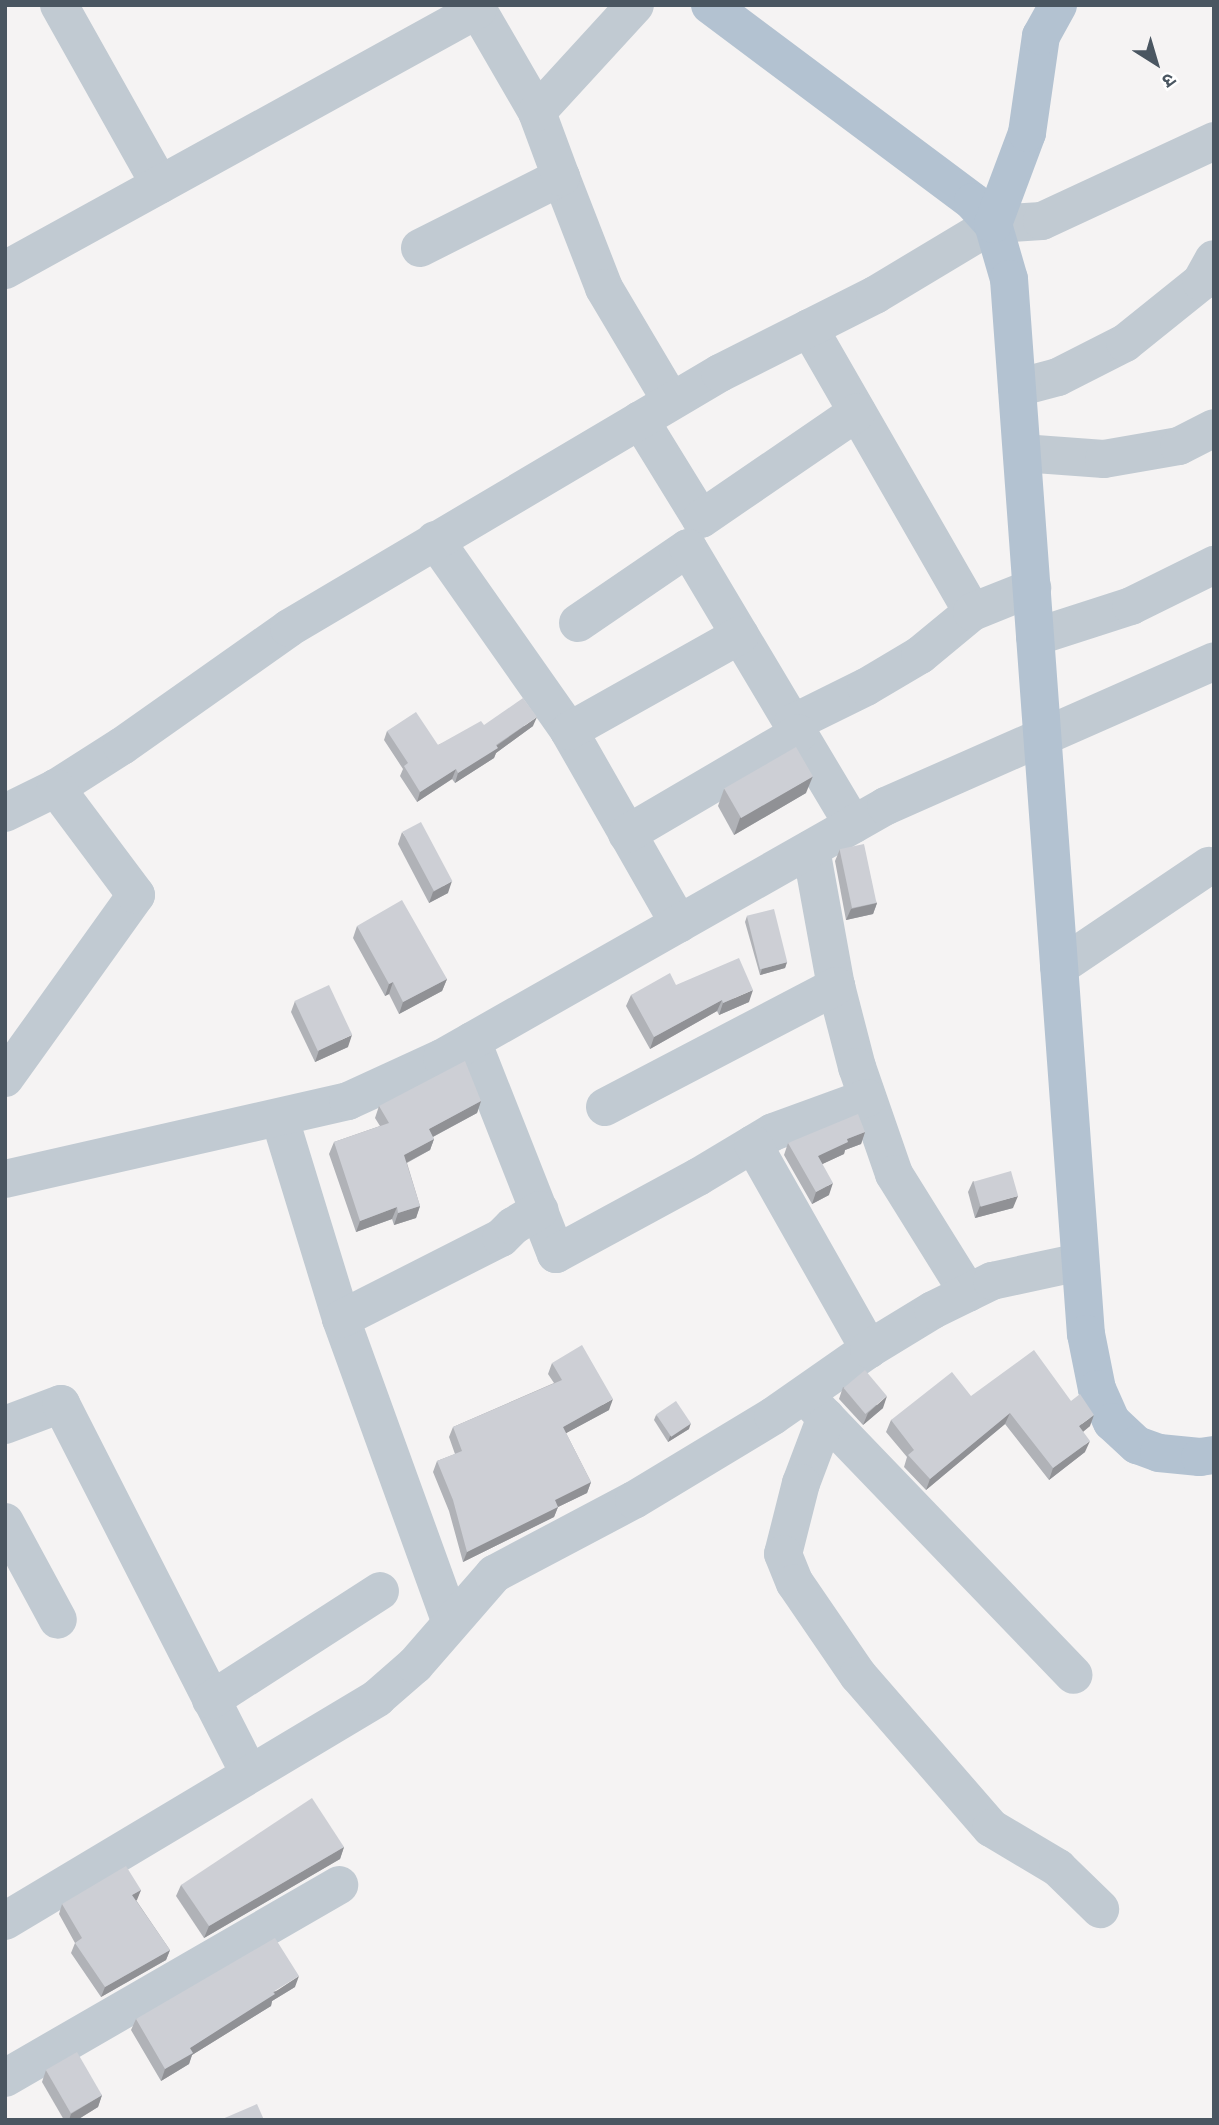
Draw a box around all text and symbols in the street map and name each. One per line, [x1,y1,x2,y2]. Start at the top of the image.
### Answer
north arrow [1121,28,1191,98]
text: उ [1158,68,1180,92]

